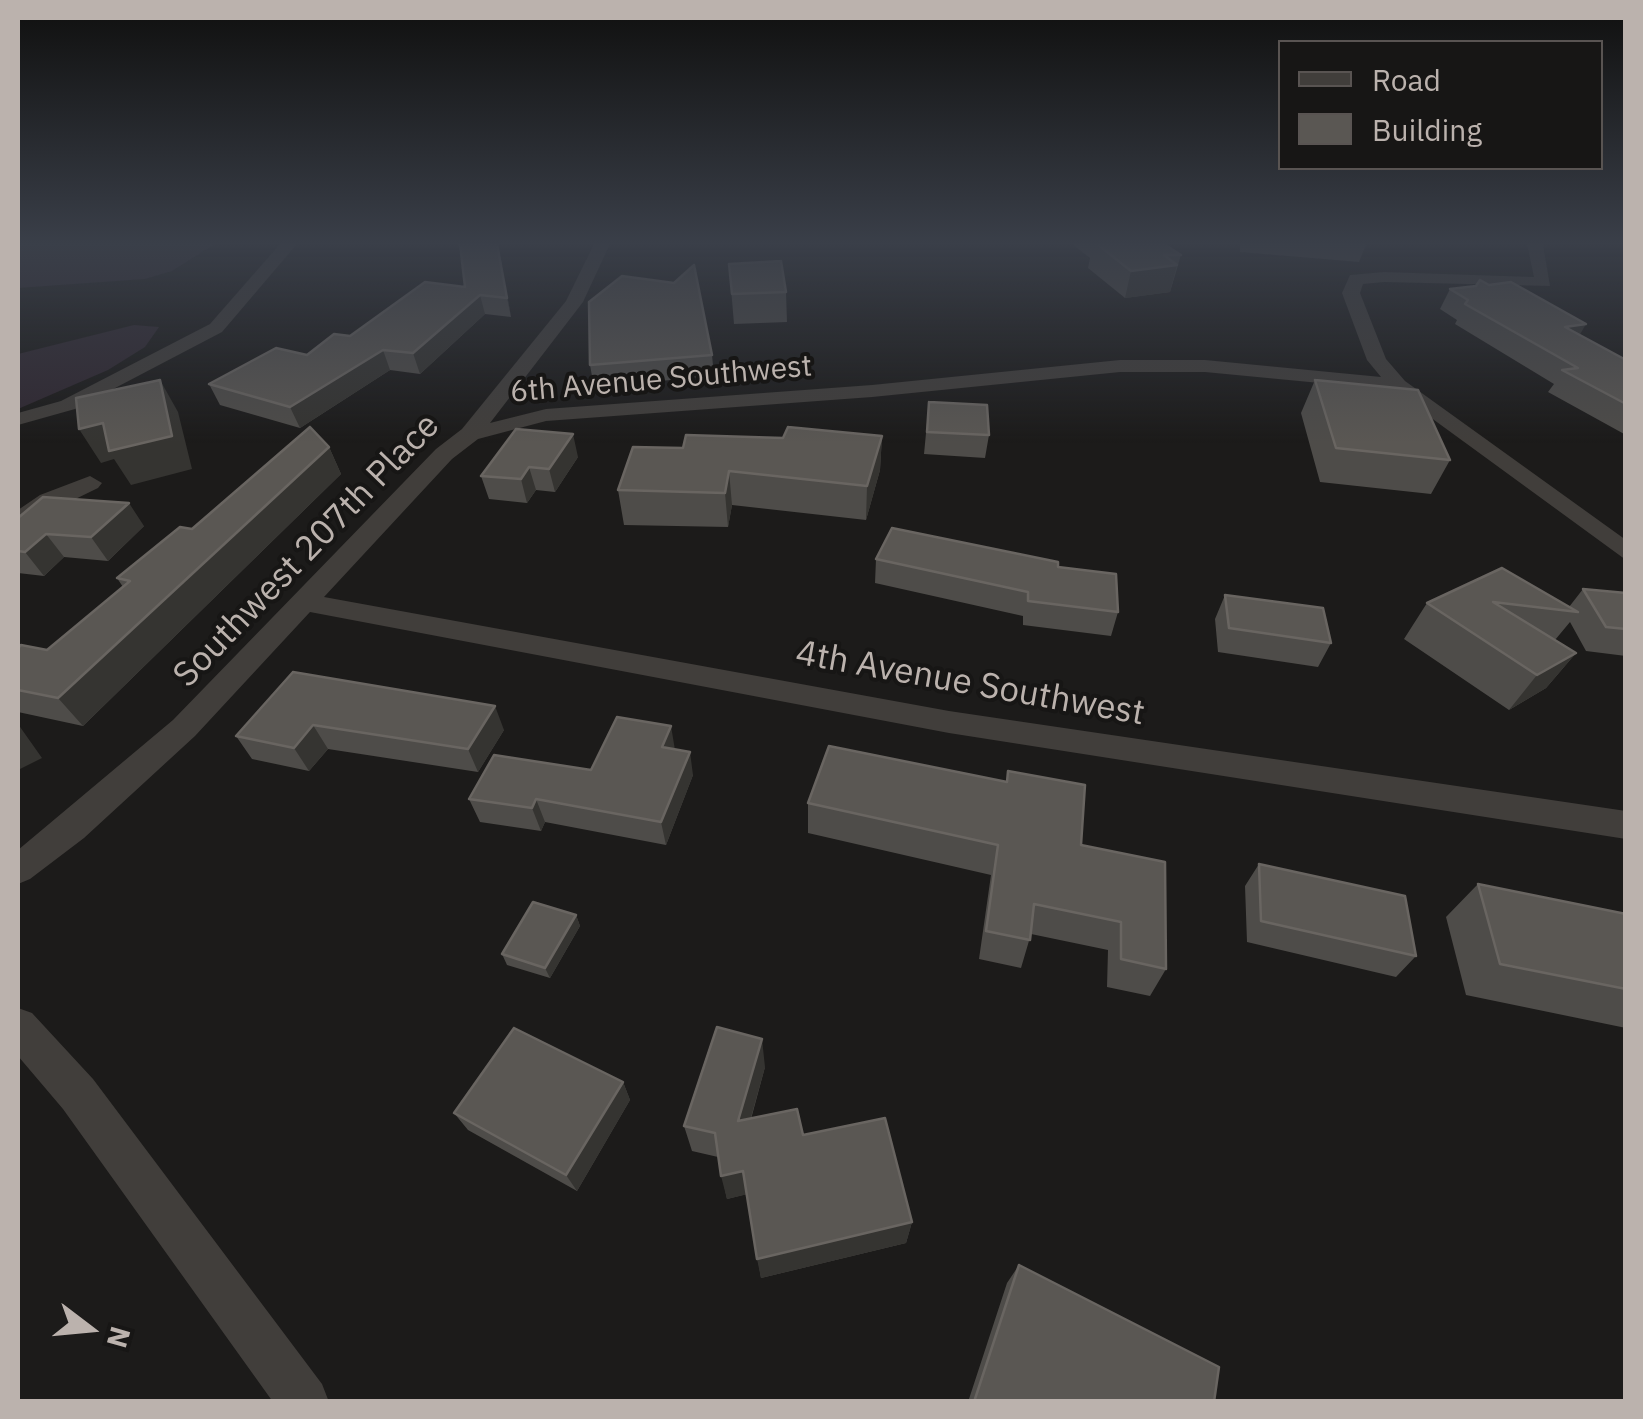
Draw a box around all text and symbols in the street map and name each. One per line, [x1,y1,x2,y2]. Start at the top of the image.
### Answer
legend [1278,40,1603,170]
text: Road [1372,60,1441,99]
text: Building [1372,110,1482,149]
street label: 6th Avenue Southwest [509,349,813,411]
street label: Southwest 207th Place [165,405,449,697]
street label: 4th Avenue Southwest [792,633,1148,735]
north arrow [40,1279,140,1379]
text: N [99,1323,140,1352]

